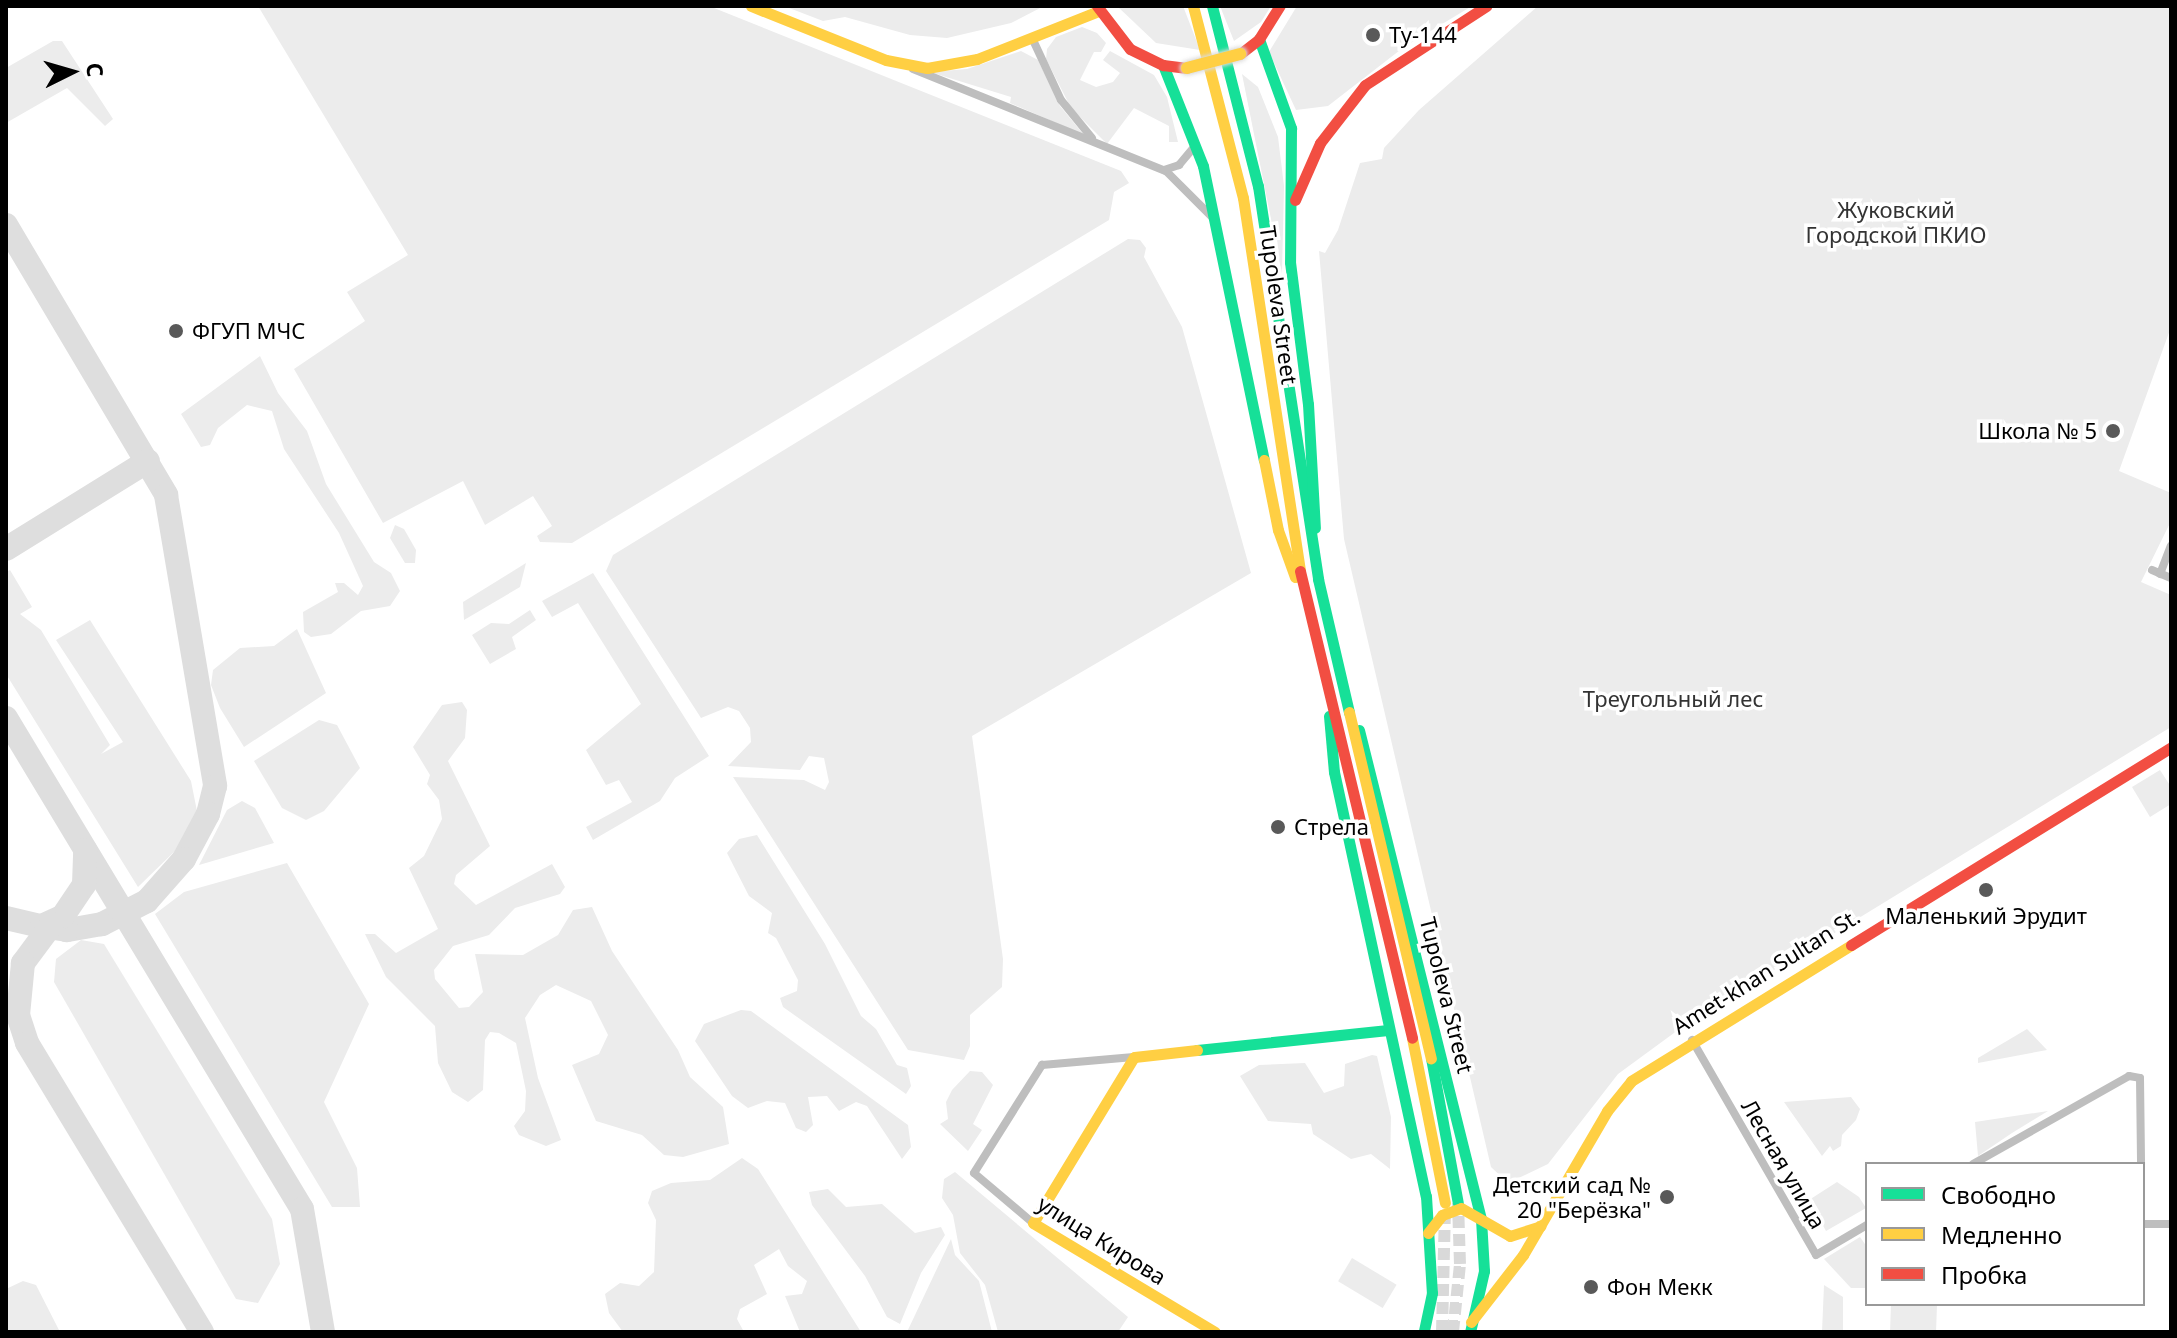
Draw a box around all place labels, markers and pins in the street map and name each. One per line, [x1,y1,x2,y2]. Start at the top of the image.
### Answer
place label: Ty-144 [1389,22,1457,48]
marker: Ty-144 [1364,26,1382,44]
place label: ФГУП МЧС [192,318,305,344]
marker: ФГУП МЧС [167,322,185,340]
place label: Школа № 5 [1978,418,2097,444]
marker: Школа № 5 [2104,422,2122,440]
place label: Стрела [1294,814,1369,840]
marker: Стрела [1269,818,1287,836]
marker: Маленький Эрудит [1977,881,1995,899]
place label: Маленький Эрудит [1885,903,2087,929]
place label: Детский сад № 20 "Берёзка" [1493,1171,1651,1222]
marker: Детский сад № 20 "Берёзка" [1658,1188,1676,1206]
place label: Фон Мекк [1607,1274,1713,1300]
marker: Фон Мекк [1582,1278,1600,1296]

